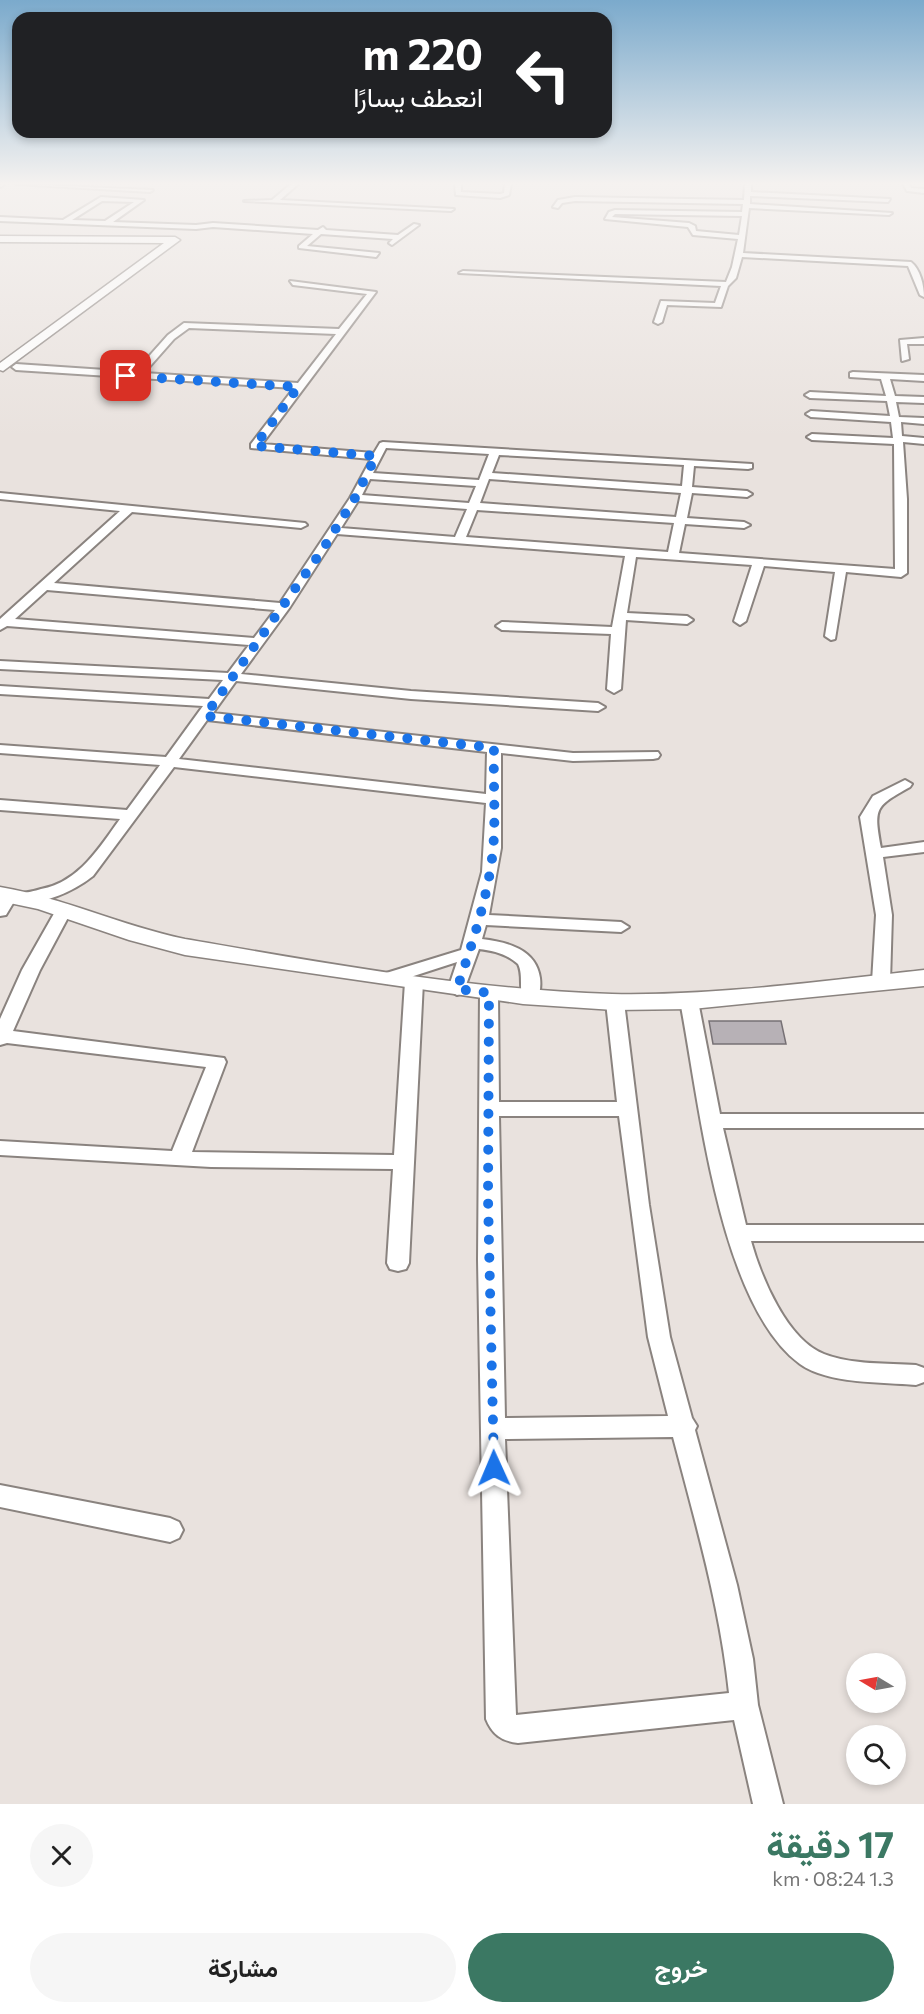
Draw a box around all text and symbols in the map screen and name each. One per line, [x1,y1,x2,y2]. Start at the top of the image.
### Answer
text: 220 m [363,27,483,79]
icon: left [504,36,582,114]
text: انعطف يسارًا [353,80,483,113]
pin [100,350,151,401]
icon: arrive [109,359,142,392]
position arrow [462,1436,526,1500]
north arrow [846,1653,906,1713]
map controls [846,1653,906,1785]
button: search [846,1725,906,1785]
text: 17 دقيقة [766,1821,894,1865]
button: close [30,1824,93,1887]
text: 1.3 km · 08:24 [772,1866,894,1890]
button: مشاركة [30,1933,456,2002]
button: خروج [468,1933,894,2002]

